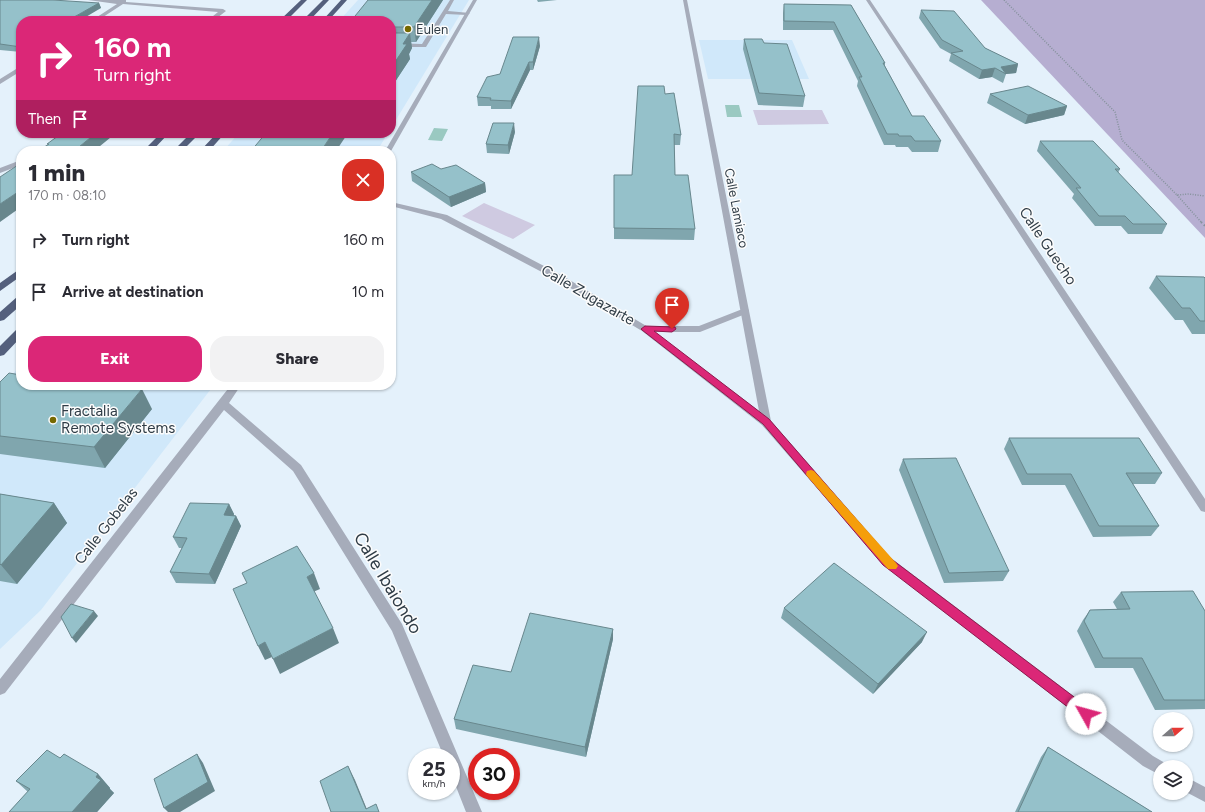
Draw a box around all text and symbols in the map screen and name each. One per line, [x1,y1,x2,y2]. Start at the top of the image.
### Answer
place label: Eulen [416,22,448,37]
marker: Eulen [403,24,413,34]
text: 160 m [94,30,171,64]
icon: right [28,32,80,84]
text: Turn right [94,64,171,86]
icon: arrive [69,108,91,130]
text: Then [28,110,61,128]
text: 1 min [28,158,85,187]
button: close [342,159,384,201]
street label: Calle Lamiaco [721,167,752,249]
text: 170 m · 08:10 [28,188,106,203]
street label: Calle Guecho [1015,204,1081,289]
icon: right [28,229,50,251]
text: Turn right [62,231,130,249]
text: 160 m [343,231,384,249]
street label: Calle Zugazarte [538,261,638,329]
icon: arrive [28,281,50,303]
text: Arrive at destination [62,283,203,301]
text: 10 m [352,283,384,301]
pin [655,288,689,329]
icon: arrive [661,294,683,316]
button: Exit [28,336,202,382]
button: Share [210,336,384,382]
place label: Fractalia Remote Systems [61,402,175,437]
marker: Fractalia Remote Systems [48,415,58,425]
street label: Calle Gobelas [71,484,141,568]
street label: Calle Ibaiondo [349,528,427,638]
position arrow [1065,693,1107,735]
north arrow [1153,712,1193,752]
map controls [1153,712,1193,800]
speed limit sign: 30 [468,748,520,800]
text: 25 [422,757,446,781]
button: layers [1153,760,1193,800]
text: km/h [423,777,445,790]

